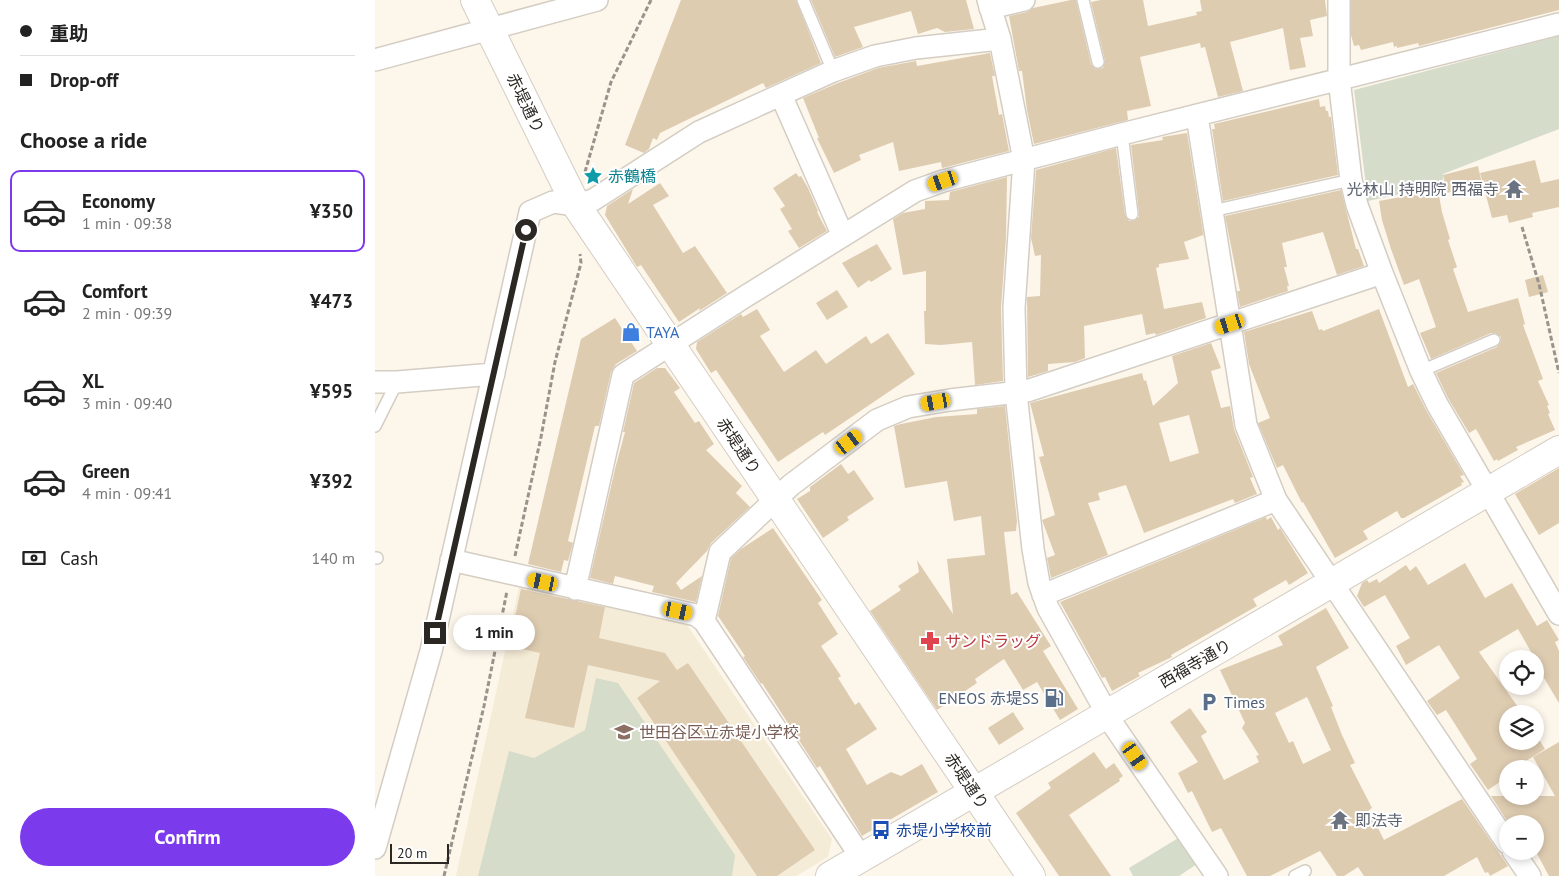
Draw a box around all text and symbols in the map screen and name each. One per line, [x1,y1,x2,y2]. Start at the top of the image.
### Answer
text: 重助 [50,21,88,45]
text: Drop-off [50,68,118,92]
street label: 赤堤通り [503,70,549,136]
text: Choose a ride [20,126,147,154]
place icon: 赤鶴橋 [582,165,604,187]
place label: 赤鶴橋 [608,166,656,186]
car [926,169,959,193]
temple icon: 光林山 持明院 西福寺 [1503,178,1525,200]
place label: 光林山 持明院 西福寺 [1346,179,1499,199]
icon: car [22,189,67,234]
text: Economy [82,189,155,213]
text: ¥350 [310,199,353,223]
text: 1 min · 09:38 [82,213,172,233]
route start [515,219,537,241]
icon: car [22,279,67,324]
text: Comfort [82,279,148,303]
text: ¥473 [310,289,353,313]
text: 2 min · 09:39 [82,303,172,323]
car [1213,312,1246,336]
shop icon: TAYA [620,321,642,343]
place label: TAYA [646,322,680,342]
icon: car [22,369,67,414]
text: XL [82,369,104,393]
text: ¥595 [310,379,353,403]
car [919,392,952,412]
text: 3 min · 09:40 [82,393,172,413]
street label: 赤堤通り [713,414,765,478]
car [832,427,865,457]
icon: car [22,459,67,504]
text: Green [82,459,130,483]
text: ¥392 [310,469,353,493]
text: 4 min · 09:41 [82,483,172,503]
icon: cash [20,544,48,572]
text: Cash [60,546,98,570]
text: 140 m [312,548,355,568]
car [526,572,559,592]
car [661,601,694,621]
callout: 1 min [453,616,535,650]
route end [424,622,446,644]
text: 1 min [474,622,514,642]
pharmacy icon: サンドラッグ [919,630,941,652]
place label: サンドラッグ [945,631,1041,651]
street label: 西福寺通り [1155,634,1235,692]
map controls [1499,650,1544,860]
button: locate [1499,650,1544,695]
fuel station icon: ENEOS 赤堤SS [1043,687,1065,709]
place label: ENEOS 赤堤SS [938,688,1039,708]
parking icon: Times [1198,691,1220,713]
place label: Times [1224,692,1265,712]
button: layers [1499,705,1544,750]
school or university icon: 世田谷区立赤堤小学校 [613,721,635,743]
place label: 世田谷区立赤堤小学校 [639,722,799,742]
car [1120,739,1149,773]
street label: 赤堤通り [941,749,993,813]
button: + [1499,760,1544,805]
button: Confirm [20,808,355,866]
temple icon: 即法寺 [1329,809,1351,831]
place label: 即法寺 [1355,810,1403,830]
button: − [1499,815,1544,860]
bus stop icon: 赤堤小学校前 [870,819,892,841]
place label: 赤堤小学校前 [896,820,992,840]
scale bar [390,841,449,864]
text: 20 m [397,844,427,862]

